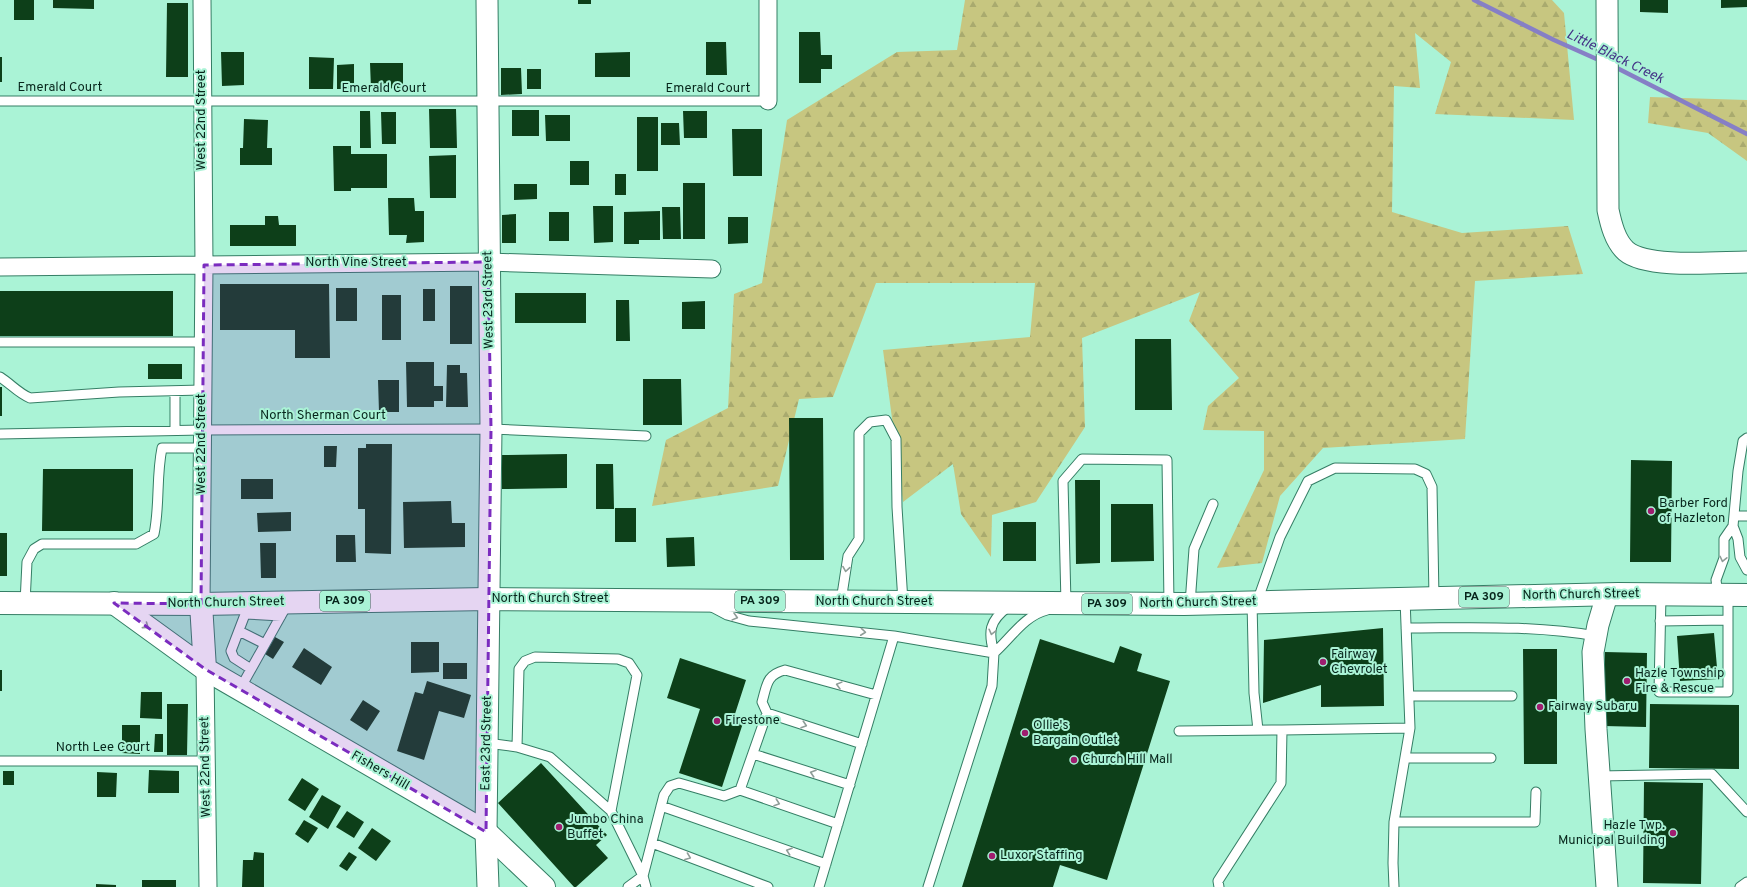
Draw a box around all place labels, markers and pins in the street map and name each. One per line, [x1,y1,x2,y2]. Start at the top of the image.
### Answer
place label: Barber Ford of Hazleton [1659,496,1728,527]
marker: Barber Ford of Hazleton [1646,506,1656,516]
place label: Fairway Chevrolet [1331,647,1388,678]
marker: Fairway Chevrolet [1318,657,1328,667]
place label: Hazle Township Fire & Rescue [1635,666,1724,697]
marker: Hazle Township Fire & Rescue [1622,676,1632,686]
place label: Fairway Subaru [1548,699,1637,715]
marker: Fairway Subaru [1535,702,1545,712]
place label: Firestone [725,713,780,729]
marker: Firestone [712,716,722,726]
place label: Ollie's Bargain Outlet [1033,718,1118,749]
marker: Ollie's Bargain Outlet [1020,728,1030,738]
place label: Church Hill Mall [1082,752,1173,768]
marker: Church Hill Mall [1069,755,1079,765]
place label: Jumbo China Buffet [567,812,644,843]
place label: Hazle Twp. Municipal Building [1558,818,1665,849]
marker: Jumbo China Buffet [554,822,564,832]
marker: Hazle Twp. Municipal Building [1668,828,1678,838]
place label: Luxor Staffing [1000,848,1083,864]
marker: Luxor Staffing [987,851,997,861]

